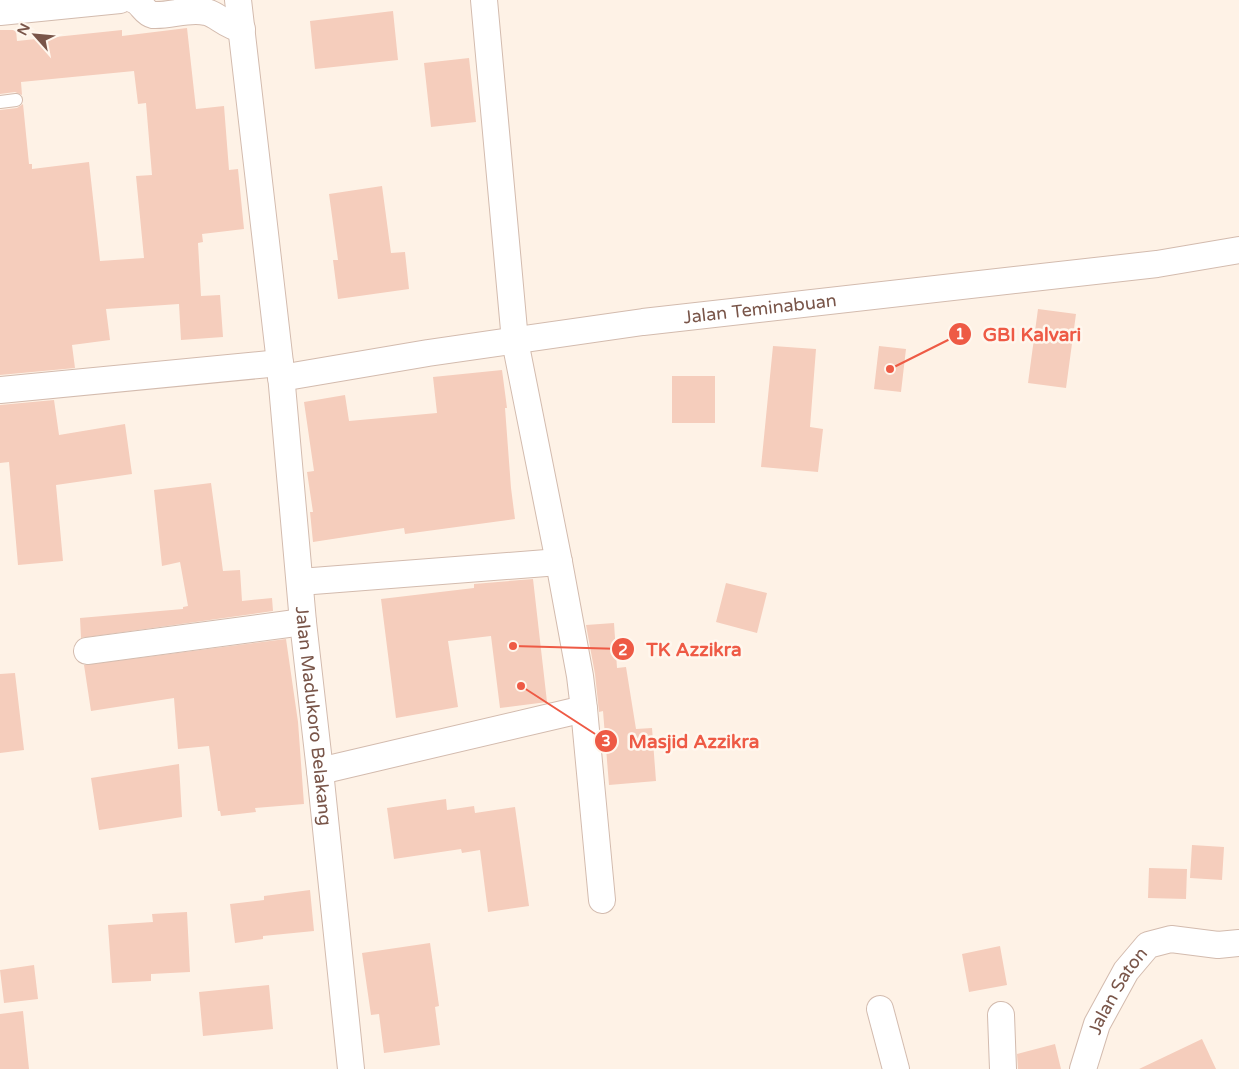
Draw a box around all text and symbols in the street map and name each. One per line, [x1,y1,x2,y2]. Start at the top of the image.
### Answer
north arrow [10,10,60,60]
text: N [14,20,34,38]
street label: Jalan Teminabuan [682,289,838,328]
callout: GBI Kalvari [947,317,1091,351]
text: GBI Kalvari [983,324,1081,346]
text: 1 [955,325,965,343]
street label: Jalan Madukoro Belakang [291,605,337,827]
callout: TK Azzikra [611,632,751,666]
text: TK Azzikra [645,639,742,661]
text: 2 [618,641,628,659]
callout: Masjid Azzikra [594,724,769,758]
text: Masjid Azzikra [629,731,759,754]
text: 3 [601,732,611,750]
street label: Jalan Saton [1083,943,1152,1037]

